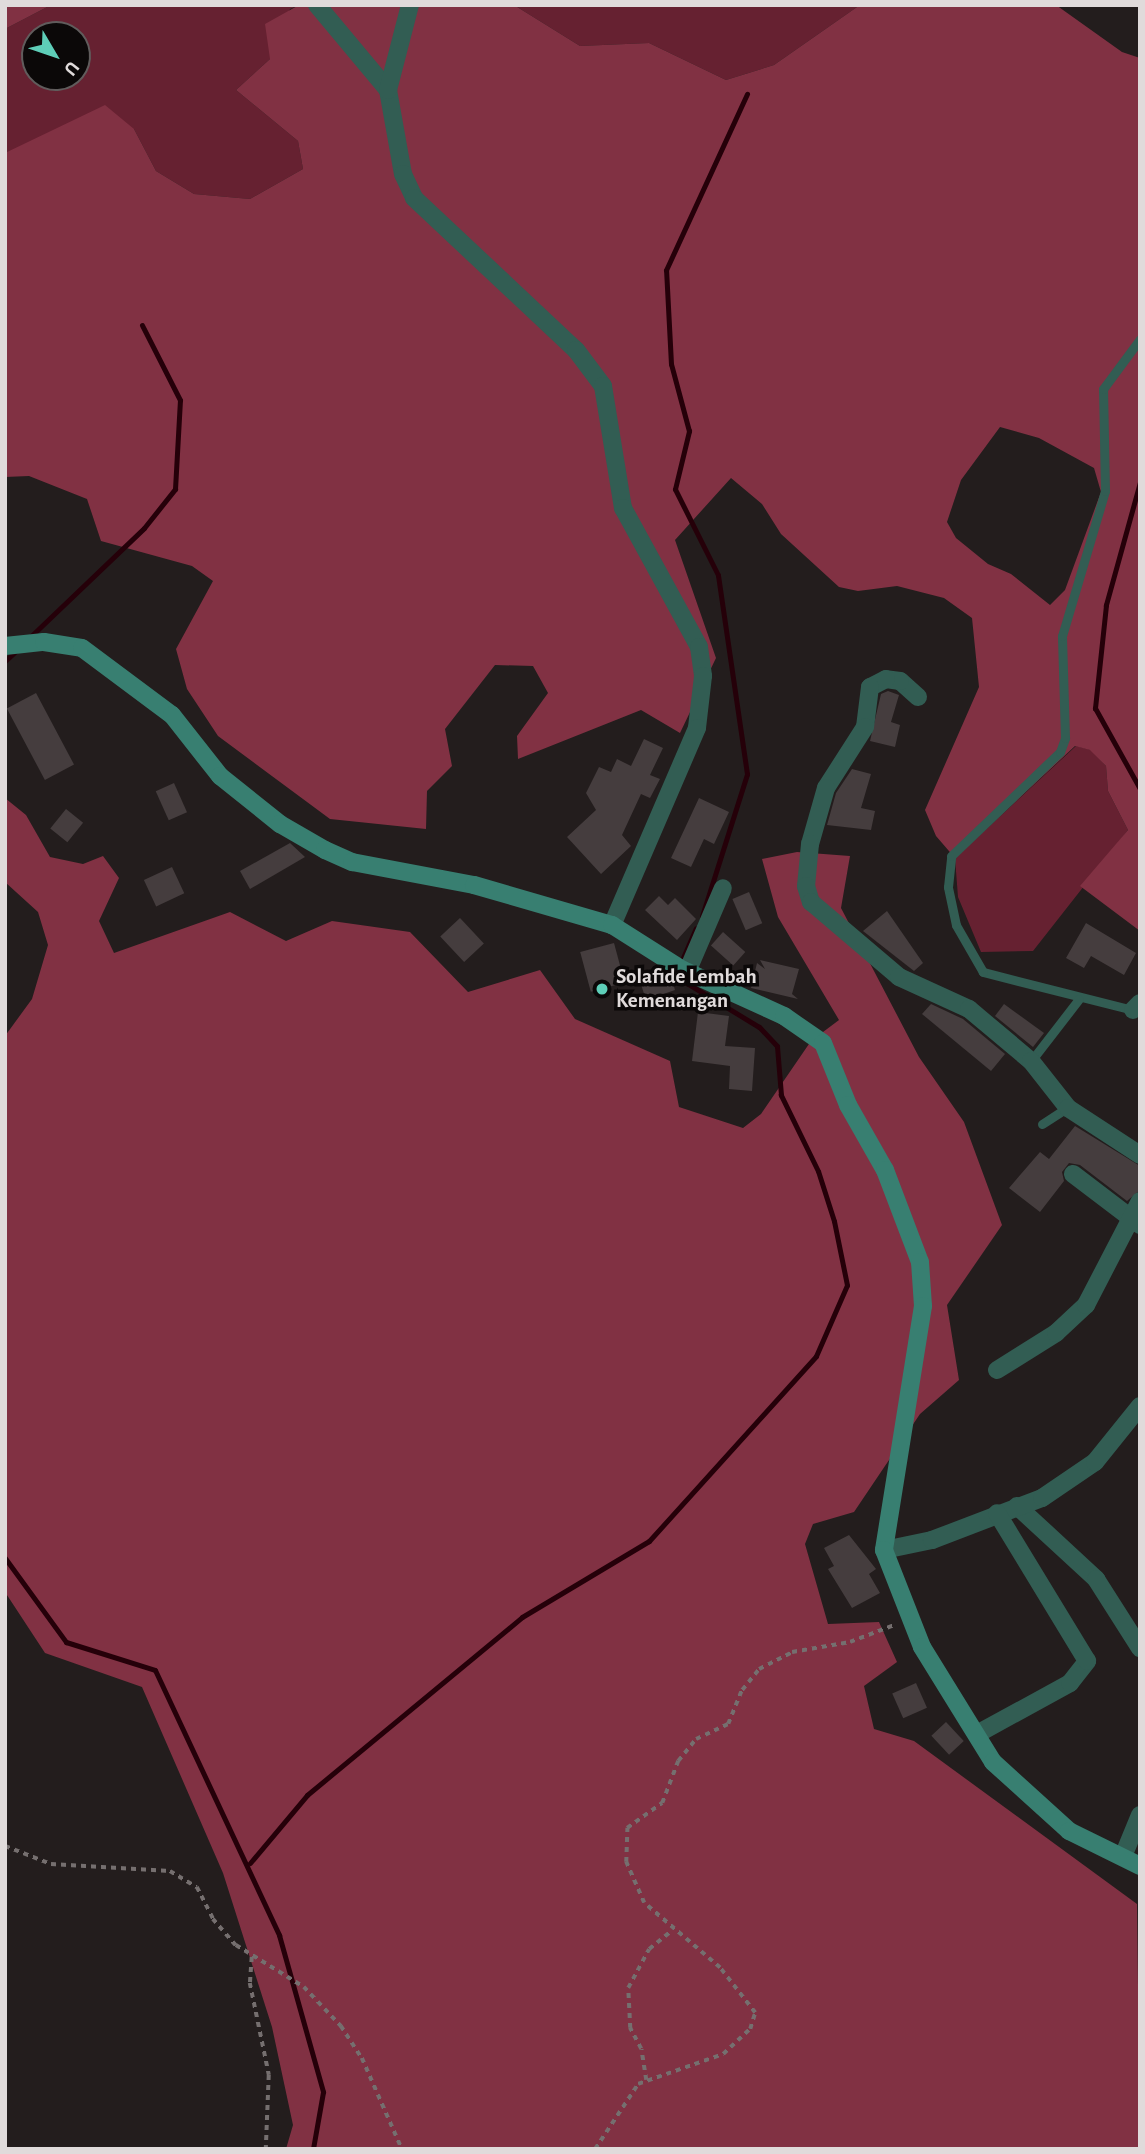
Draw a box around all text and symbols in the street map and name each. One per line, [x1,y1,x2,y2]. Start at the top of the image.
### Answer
north arrow [21,21,91,91]
text: U [60,58,82,79]
place label: Solafide Lembah Kemenangan [616,964,757,1014]
marker: Solafide Lembah Kemenangan [594,981,610,997]

